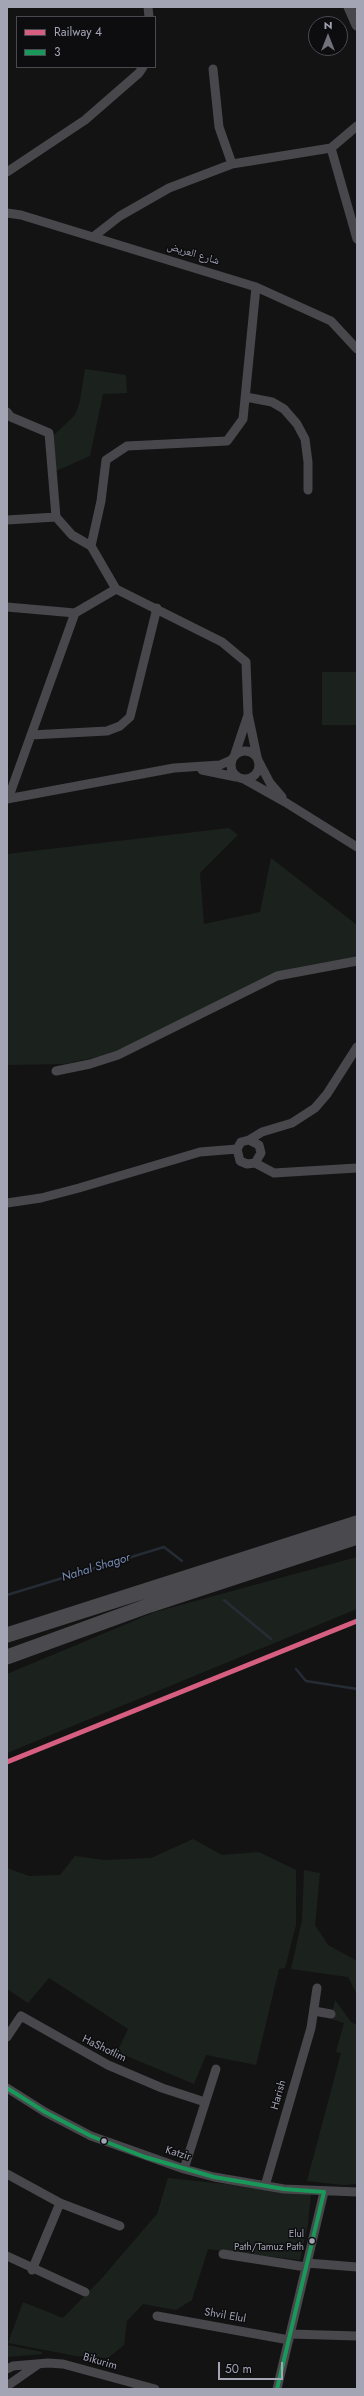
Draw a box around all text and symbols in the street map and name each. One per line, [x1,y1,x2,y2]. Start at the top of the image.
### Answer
legend [16,16,156,68]
north arrow [308,16,348,56]
text: N [324,17,332,33]
text: Railway 4 [54,23,102,41]
text: 3 [54,43,61,61]
street label: شارع العريض [165,240,221,268]
water label: Nahal Shagor [60,1551,132,1585]
street label: HaShotlim [80,2033,128,2065]
street label: Harish [269,2079,289,2111]
unlabelled marker [99,2136,109,2146]
street label: Katzir [164,2144,192,2164]
place label: Elul Path/Tamuz Path [234,2229,304,2252]
marker: Elul Path/Tamuz Path [307,2236,317,2246]
street label: Shvil Elul [203,2306,247,2326]
street label: Bikurim [81,2351,119,2373]
scale bar [220,2354,285,2380]
text: 50 m [225,2360,252,2378]

